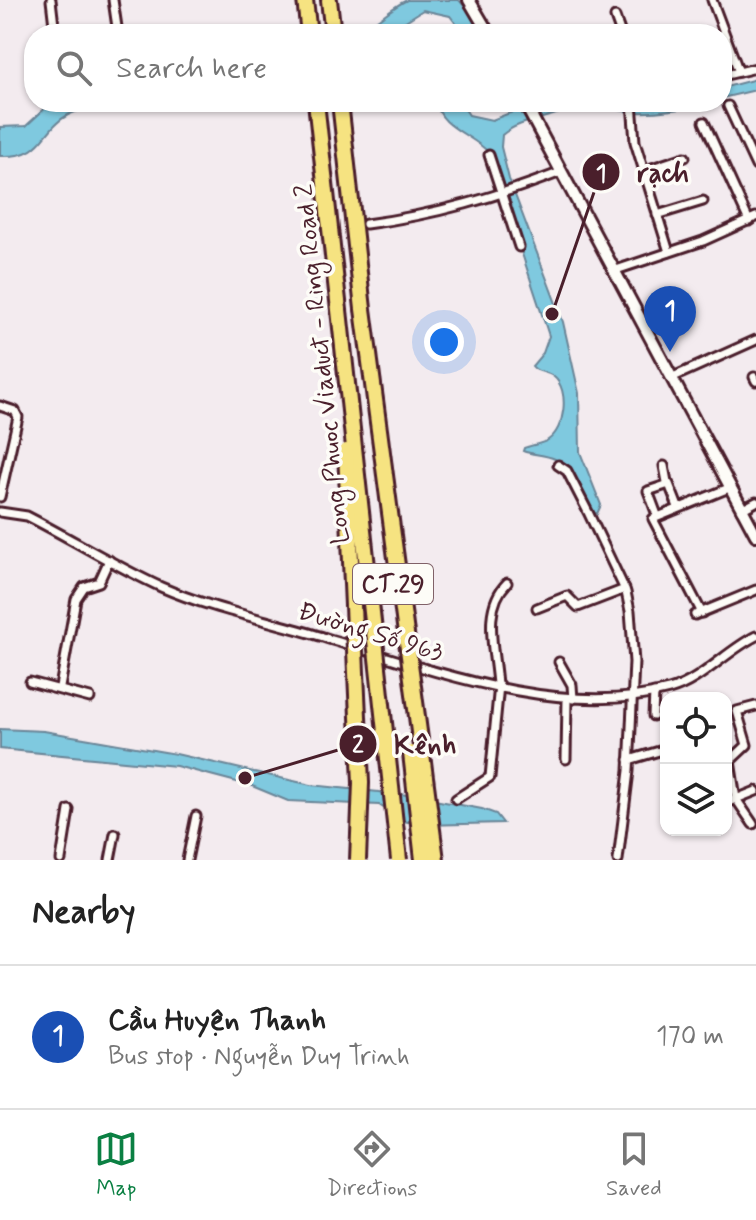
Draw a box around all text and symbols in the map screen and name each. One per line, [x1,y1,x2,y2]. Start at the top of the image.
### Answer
search box [24,24,732,112]
icon: search [52,46,96,90]
text: Search here [116,49,267,88]
callout: rạch [581,146,705,198]
text: rạch [637,156,689,193]
text: 1 [596,159,606,190]
street label: Long Phuoc Viaduct - Ring Road 2 [287,182,361,545]
pin: 1 [644,286,696,352]
your location [424,322,464,362]
road number: CT.29 [353,564,433,604]
street label: Đường Số 963 [293,595,447,674]
map controls [660,692,732,836]
button: locate [660,692,732,764]
callout: Kênh [338,718,472,770]
text: Kênh [394,728,456,765]
text: 2 [352,730,364,761]
button: layers [660,764,732,836]
text: Nearby [32,890,136,935]
text: Cầu Huyện Thanh [108,1001,326,1040]
text: 1 [52,1020,64,1054]
text: 170 m [656,1020,724,1054]
text: Bus stop · Nguyễn Duy Trinh [108,1040,410,1074]
tab: Map [94,1127,138,1203]
tab: Directions [327,1127,417,1203]
tab: Saved [606,1127,662,1203]

